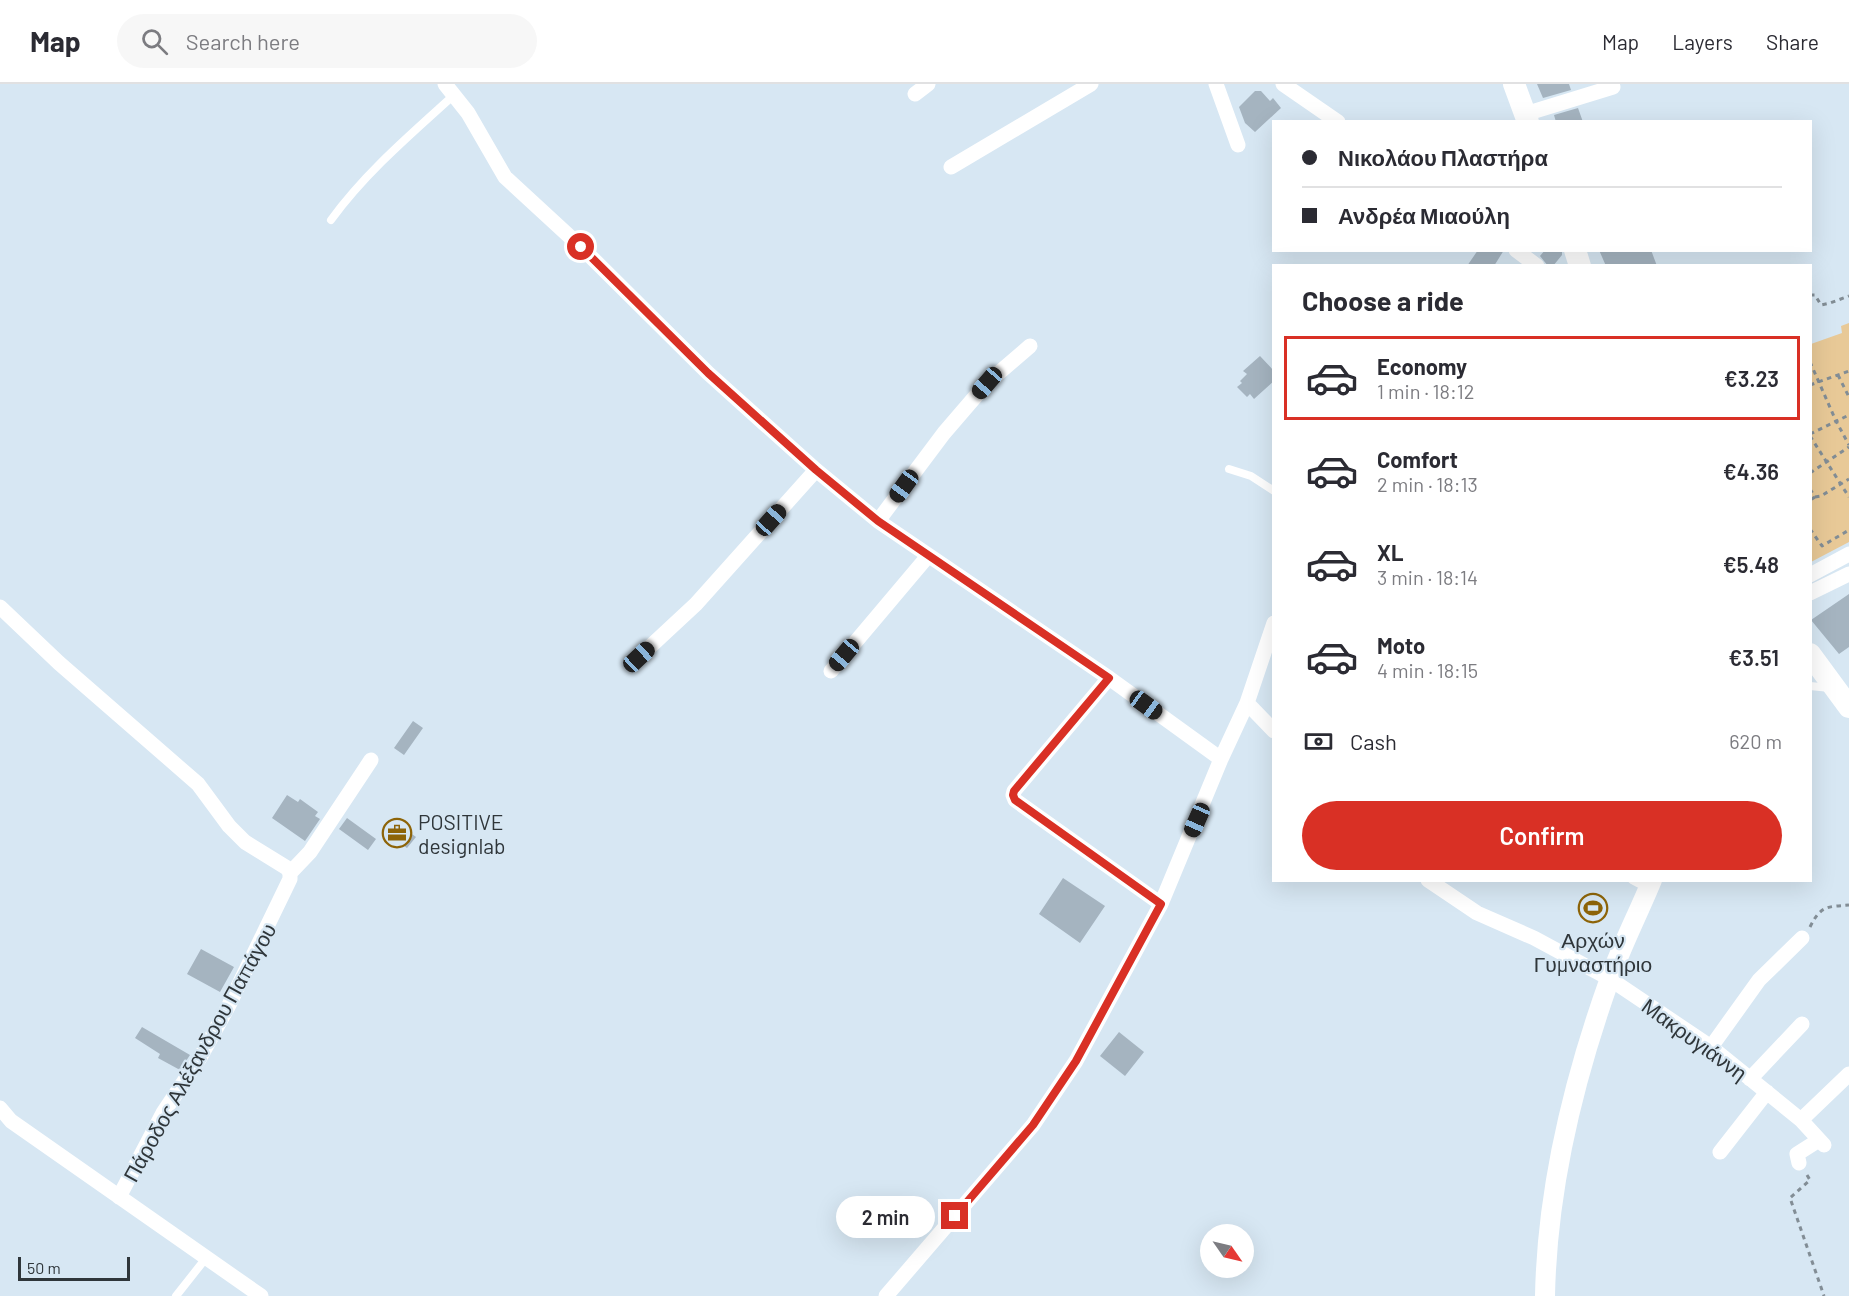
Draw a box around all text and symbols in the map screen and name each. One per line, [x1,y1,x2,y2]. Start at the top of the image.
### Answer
search box [117,14,537,68]
text: Map [30,24,81,58]
icon: search [138,25,171,58]
text: Search here [186,28,300,54]
text: Map [1602,29,1639,54]
text: Layers [1672,29,1733,54]
text: Share [1766,29,1819,54]
text: Νικολάου Πλαστήρα [1338,144,1548,170]
text: Ανδρέα Μιαούλη [1338,202,1510,228]
route start [567,233,594,260]
text: Choose a ride [1302,284,1464,316]
icon: car [1305,351,1359,405]
text: Economy [1377,353,1467,379]
car [968,364,1006,402]
text: €3.23 [1724,365,1779,391]
text: 1 min · 18:12 [1377,379,1475,403]
icon: car [1305,444,1359,498]
text: Comfort [1377,446,1458,472]
text: €4.36 [1723,458,1779,484]
car [886,466,922,506]
text: 2 min · 18:13 [1377,472,1478,496]
car [752,501,790,539]
icon: car [1305,537,1359,591]
text: XL [1377,539,1403,565]
text: €5.48 [1723,551,1779,577]
text: 3 min · 18:14 [1377,565,1478,589]
icon: car [1305,630,1359,684]
text: Moto [1377,632,1425,658]
car [826,635,862,675]
car [620,638,658,676]
text: €3.51 [1728,644,1779,670]
text: 4 min · 18:15 [1377,658,1478,682]
car [1126,687,1166,723]
icon: cash [1302,725,1335,758]
text: Cash [1350,728,1397,754]
text: 620 m [1729,729,1782,753]
car [1181,800,1213,840]
button: Confirm [1302,801,1782,870]
place label: POSITIVE designlab [418,809,506,858]
office icon: POSITIVE designlab [381,817,413,849]
sports icon: Αρχών Γυμναστήριο [1577,892,1609,924]
street label: Πάροδος Αλέξανδρου Παπάγου [117,918,281,1186]
place label: Αρχών Γυμναστήριο [1534,927,1652,976]
street label: Μακρυγιάννη [1638,993,1752,1085]
callout: 2 min [835,1195,934,1237]
route end [941,1202,968,1229]
text: 2 min [862,1205,909,1229]
north arrow [1200,1224,1254,1278]
map controls [1200,1224,1254,1278]
scale bar [18,1254,130,1282]
text: 50 m [27,1258,61,1277]

